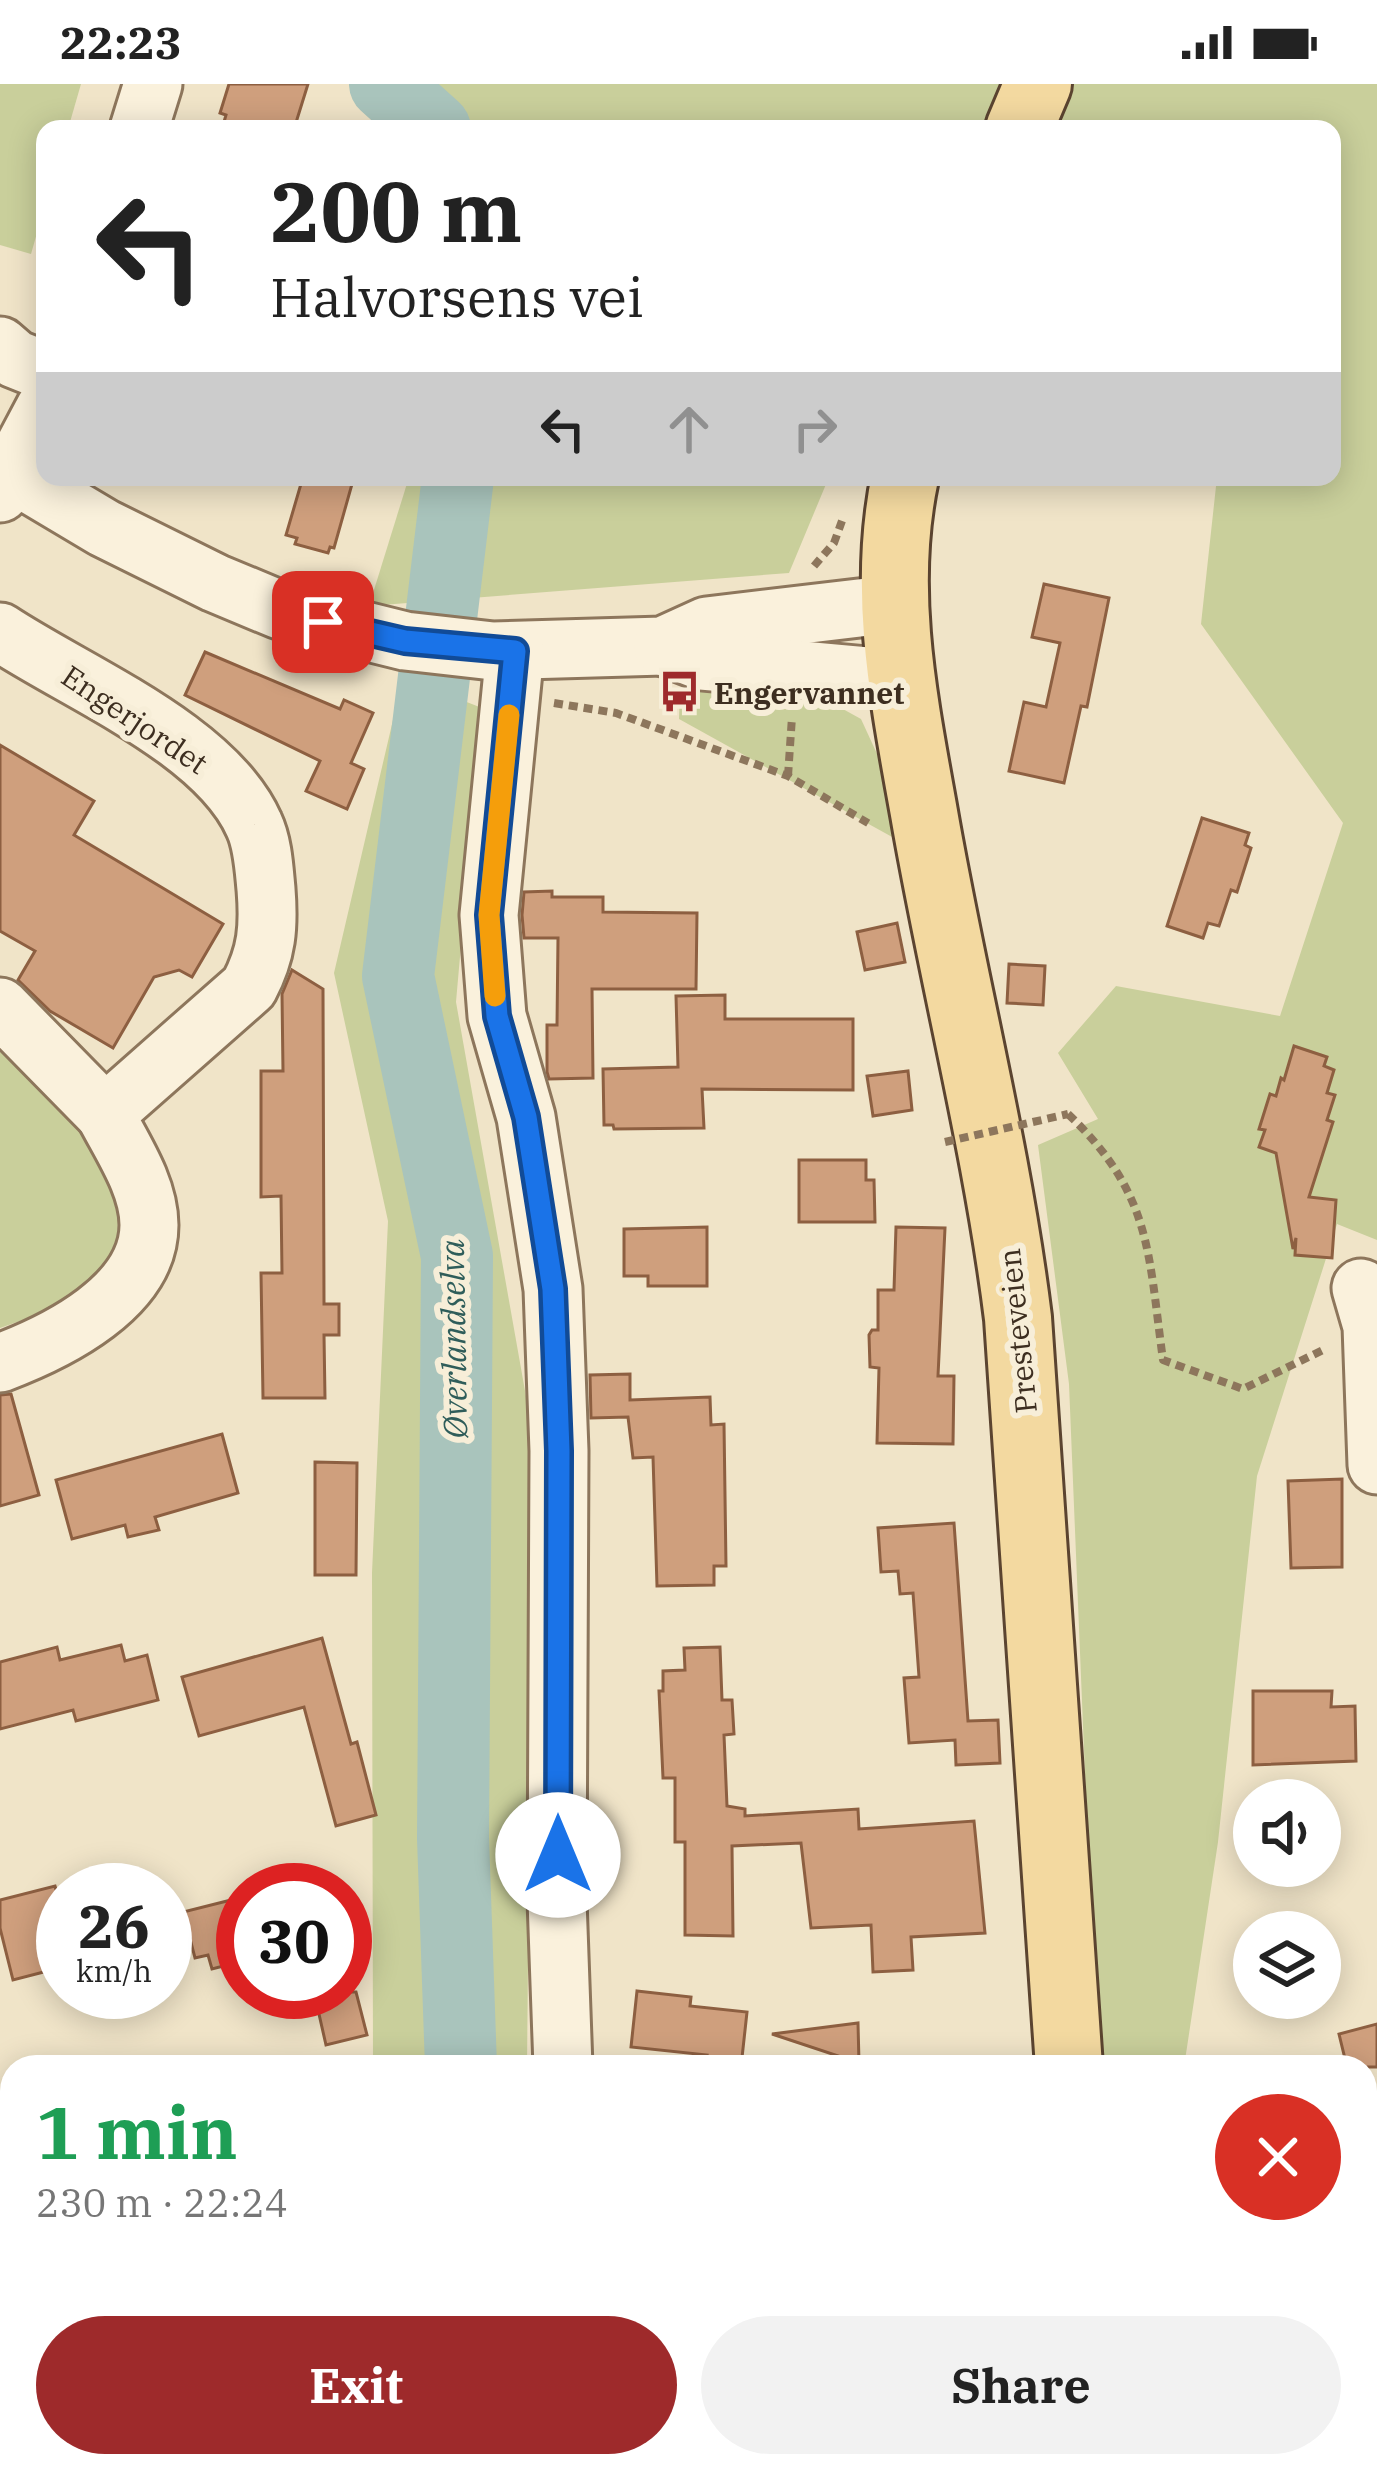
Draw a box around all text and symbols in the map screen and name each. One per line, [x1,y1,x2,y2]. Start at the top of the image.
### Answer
text: 22:23 [60,13,182,71]
text: 200 m [270,156,522,265]
icon: left [72,168,228,324]
text: Halvorsens vei [270,262,644,332]
icon: left [530,396,596,462]
icon: ahead [656,396,722,462]
icon: right [782,396,848,462]
pin [272,571,374,673]
icon: arrive [290,589,356,655]
street label: Engerjordet [54,656,216,782]
bus stop icon: Engervannet [657,669,703,715]
place label: Engervannet [714,673,905,712]
water label: Øverlandselva [430,1239,476,1439]
street label: Presteveien [989,1247,1045,1415]
map controls [1233,1779,1341,2019]
button: sound [1233,1779,1341,1887]
position arrow [495,1792,621,1918]
speed limit sign: 30 [216,1863,372,2019]
text: 26 [78,1886,150,1965]
button: layers [1233,1911,1341,2019]
text: km/h [76,1951,152,1990]
text: 1 min [36,2085,238,2179]
button: close [1215,2094,1341,2220]
text: 230 m · 22:24 [36,2177,288,2228]
button: Exit [36,2316,677,2454]
button: Share [701,2316,1341,2454]

